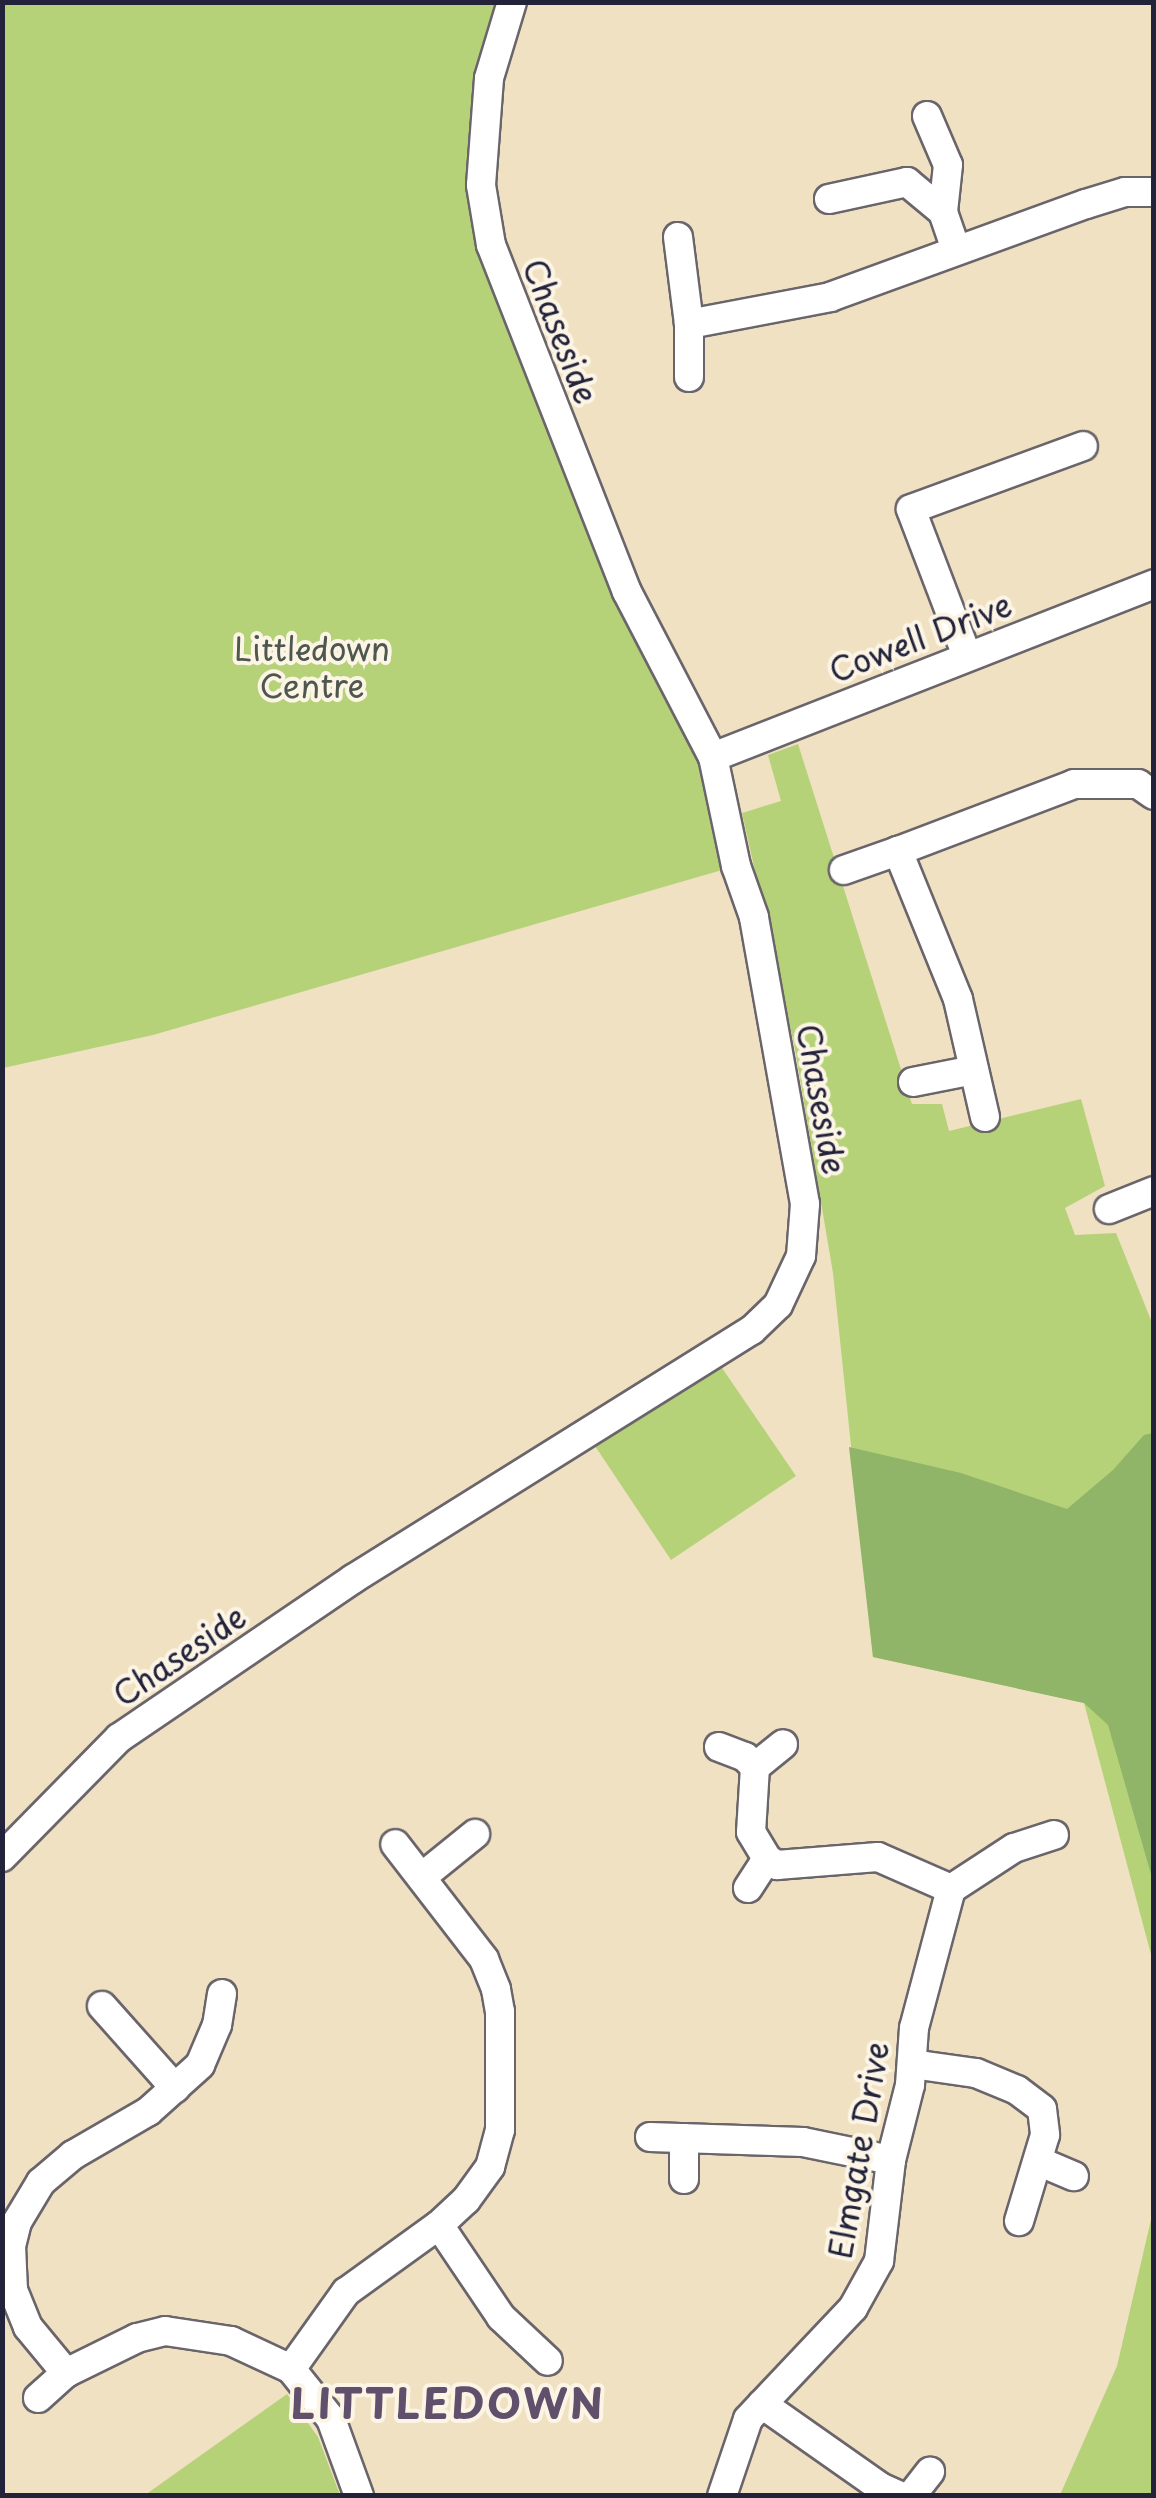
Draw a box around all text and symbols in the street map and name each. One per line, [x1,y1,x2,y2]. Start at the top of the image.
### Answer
street label: Chaseside [516,253,606,409]
street label: Cowell Drive [823,584,1017,690]
park label: Littledown Centre [234,630,390,705]
street label: Chaseside [790,1021,854,1177]
street label: Chaseside [105,1597,253,1713]
street label: Elmgate Drive [820,2040,896,2260]
district label: LITTLEDOWN [294,2377,602,2427]

